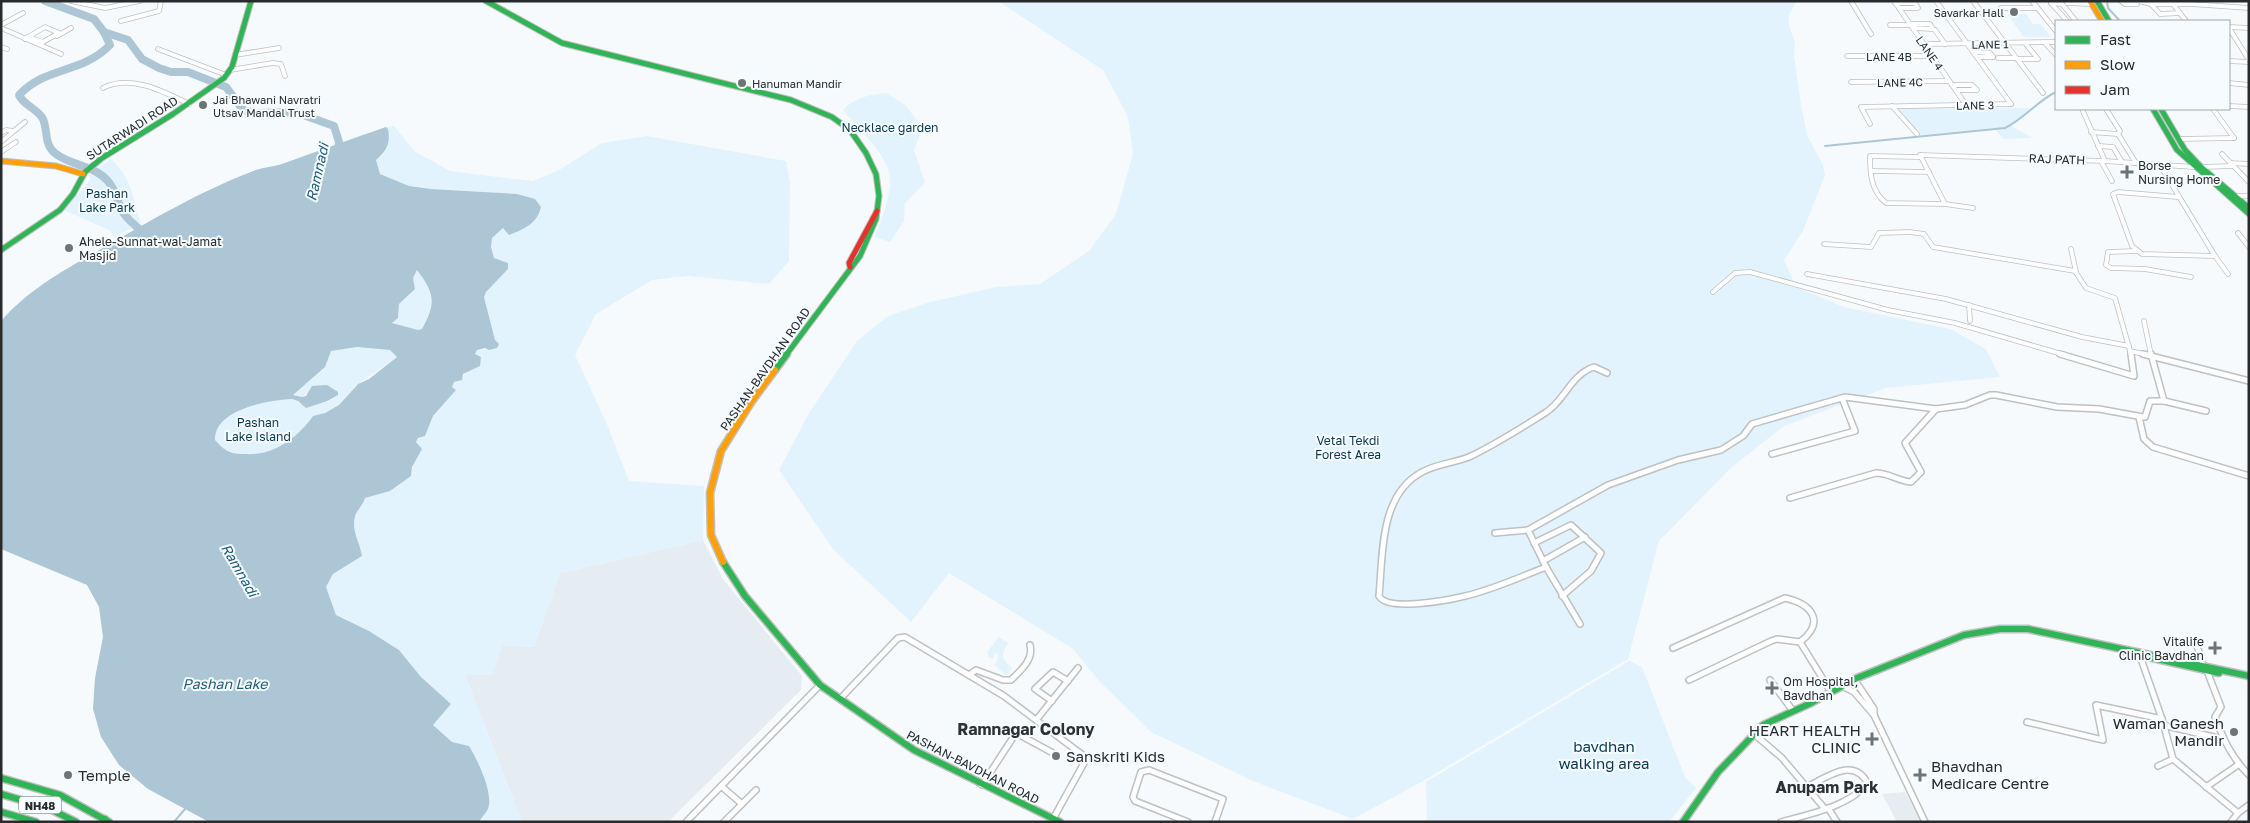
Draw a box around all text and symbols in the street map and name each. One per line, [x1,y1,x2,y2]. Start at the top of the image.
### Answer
place label: Savarkar Hall [1934,6,2004,19]
marker: Savarkar Hall [2008,6,2020,18]
legend [2055,20,2230,110]
text: Fast [2100,30,2131,48]
street label: LANE 4 [1914,34,1947,73]
street label: LANE 1 [1971,37,2009,51]
street label: LANE 4B [1866,50,1912,63]
text: Slow [2100,55,2135,73]
street label: LANE 4C [1877,75,1923,89]
marker: Hanuman Mandir [736,77,748,89]
place label: Hanuman Mandir [752,77,843,90]
text: Jam [2100,80,2130,98]
street label: SUTARWADI ROAD [83,93,181,163]
place label: Jai Bhawani Navratri Utsav Mandal Trust [213,93,321,119]
street label: LANE 3 [1956,98,1994,112]
marker: Jai Bhawani Navratri Utsav Mandal Trust [197,99,209,111]
park label: Necklace garden [842,120,938,135]
water label: Ramnadi [302,139,332,202]
street label: RAJ PATH [2028,151,2086,167]
place label: Borse Nursing Home [2138,158,2220,187]
marker: Borse Nursing Home [2120,165,2134,179]
park label: Pashan Lake Park [79,186,135,215]
place label: Ahele-Sunnat-wal-Jamat Masjid [79,234,222,263]
marker: Ahele-Sunnat-wal-Jamat Masjid [63,242,75,254]
street label: PASHAN-BAVDHAN ROAD [717,304,813,434]
park label: Pashan Lake Island [225,415,291,444]
park label: Vetal Tekdi Forest Area [1315,433,1381,462]
water label: Ramnadi [218,540,263,602]
place label: Vitalife Clinic Bavdhan [2119,634,2204,663]
marker: Vitalife Clinic Bavdhan [2208,641,2222,655]
place label: Om Hospital, Bavdhan [1783,674,1858,703]
water label: Pashan Lake [183,675,268,692]
marker: Om Hospital, Bavdhan [1765,681,1779,695]
place label: Waman Ganesh Mandir [2113,714,2224,749]
district label: Ramnagar Colony [957,719,1095,739]
place label: HEART HEALTH CLINIC [1749,721,1861,756]
marker: Waman Ganesh Mandir [2228,726,2240,738]
street label: PASHAN-BAVDHAN ROAD [904,727,1042,807]
marker: HEART HEALTH CLINIC [1865,732,1879,746]
park label: bavdhan walking area [1558,737,1650,772]
place label: Sanskriti Kids [1066,747,1165,765]
marker: Sanskriti Kids [1050,750,1062,762]
place label: Bhavdhan Medicare Centre [1931,757,2049,792]
place label: Temple [78,766,131,784]
marker: Bhavdhan Medicare Centre [1913,768,1927,782]
marker: Temple [62,769,74,781]
district label: Anupam Park [1776,777,1879,797]
road number: NH48 [19,796,61,814]

